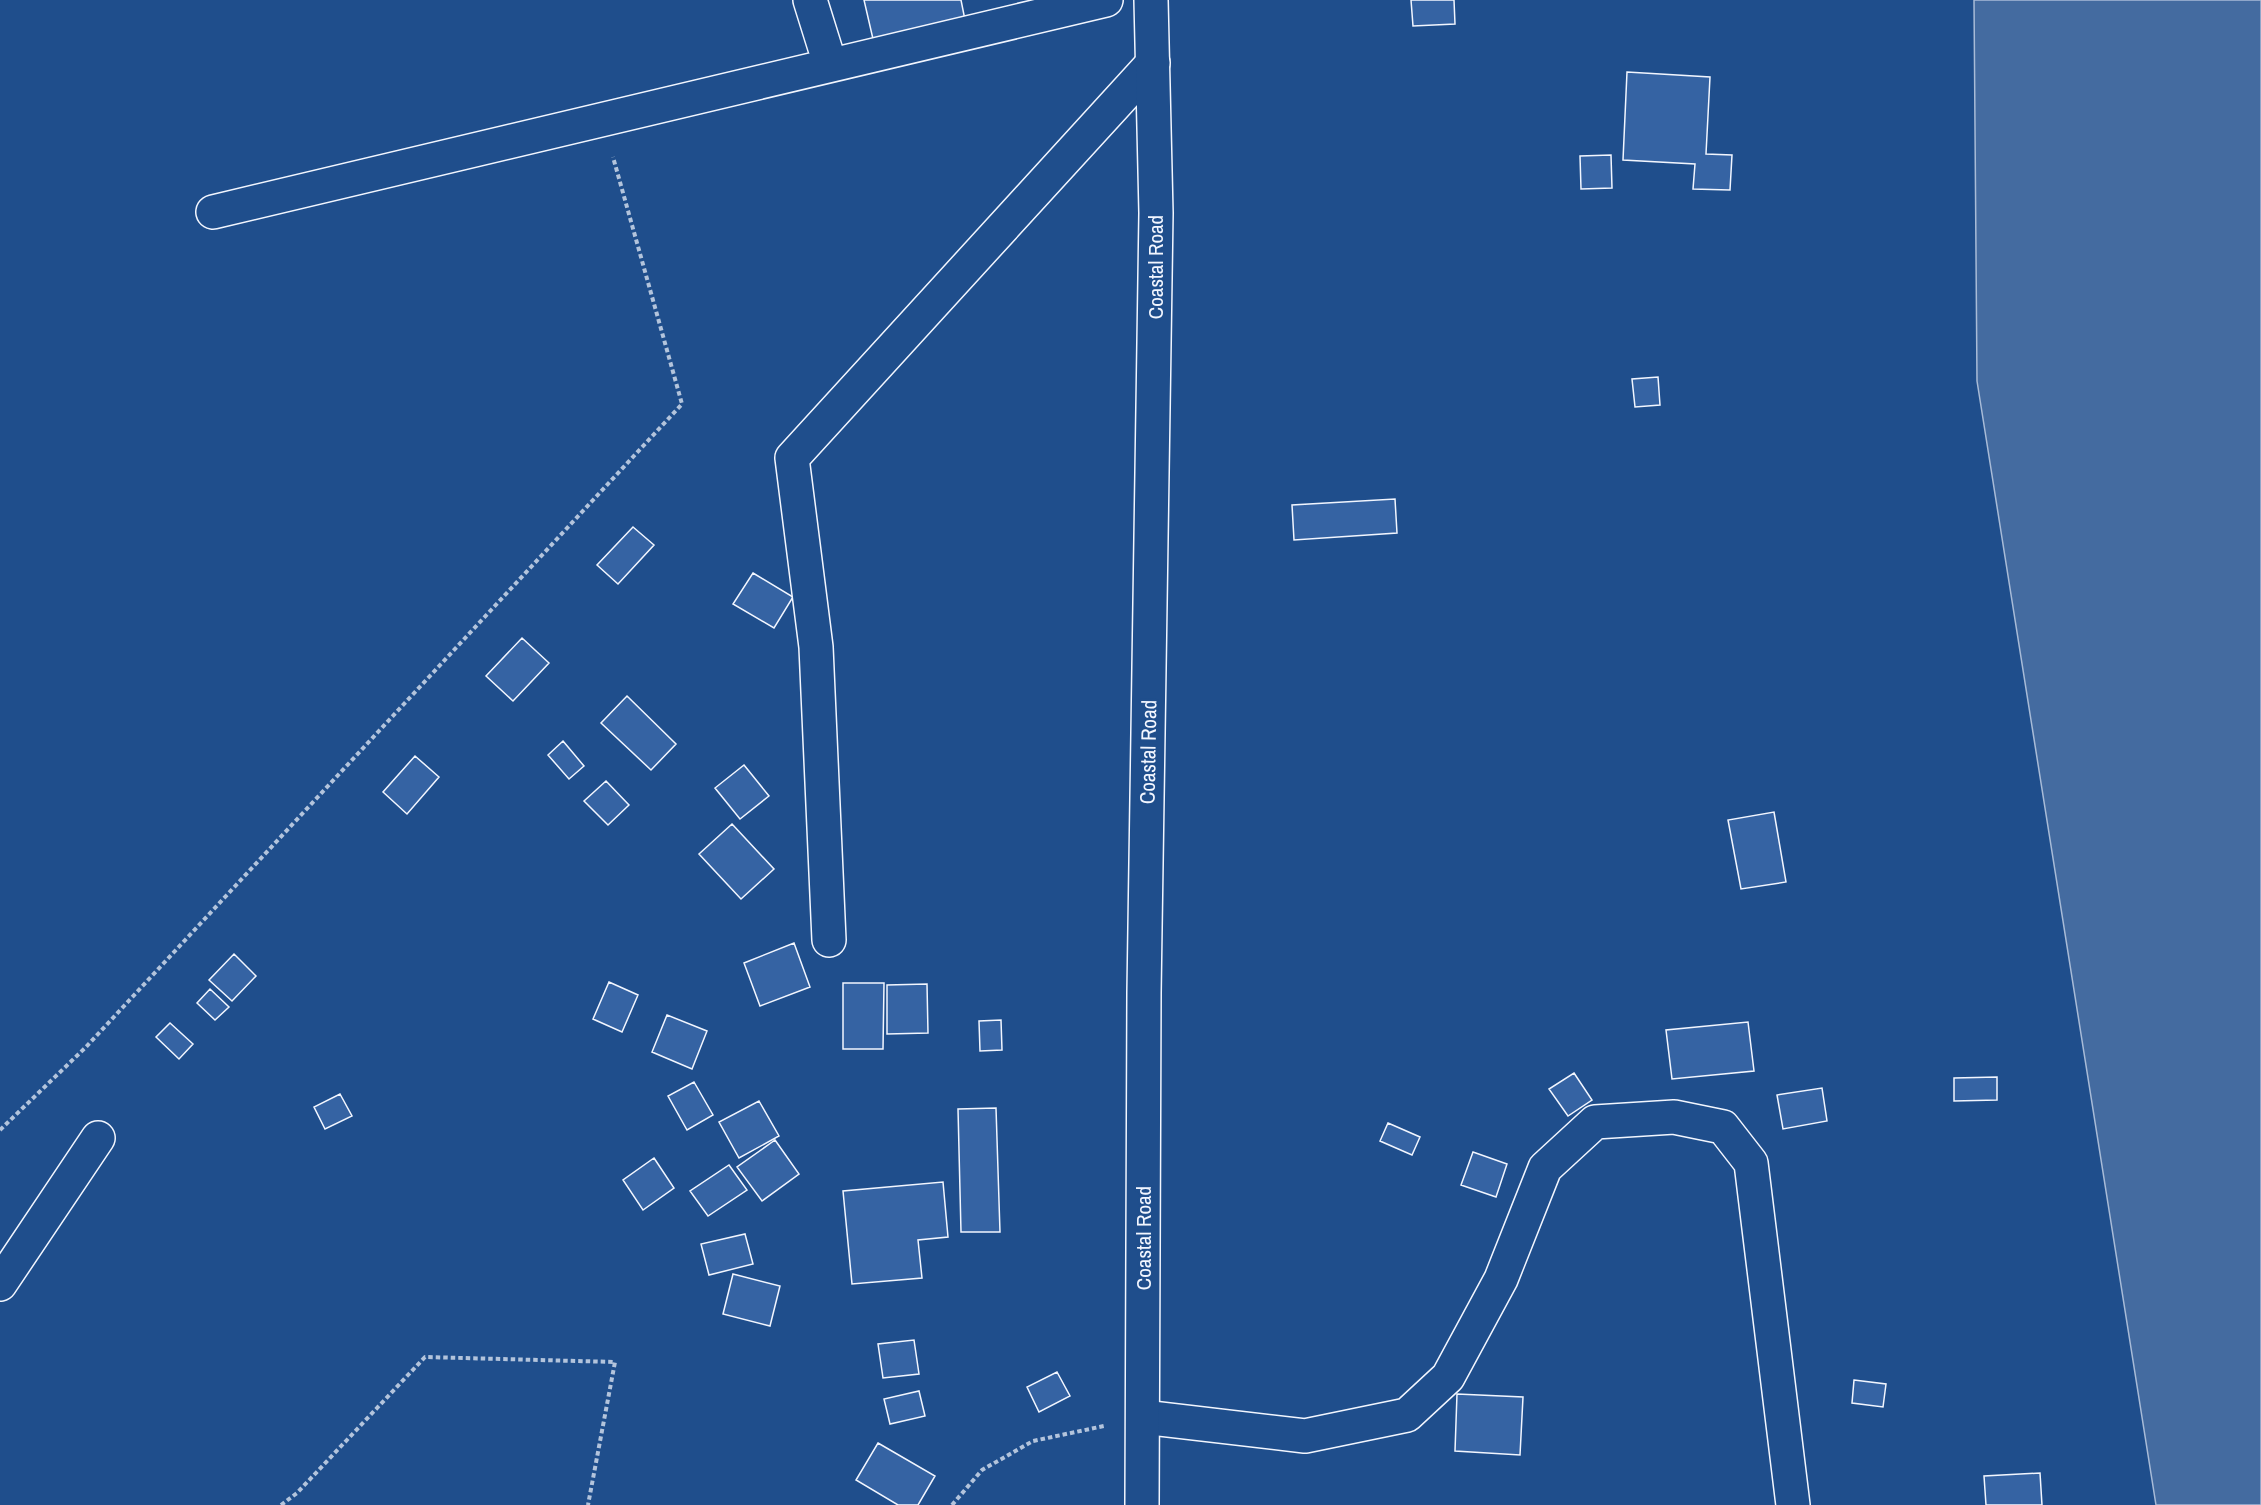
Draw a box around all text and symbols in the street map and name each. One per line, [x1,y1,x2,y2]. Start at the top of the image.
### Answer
street label: Coastal Road [1141,215,1170,319]
street label: Coastal Road [1133,700,1163,804]
street label: Coastal Road [1129,1186,1158,1290]

